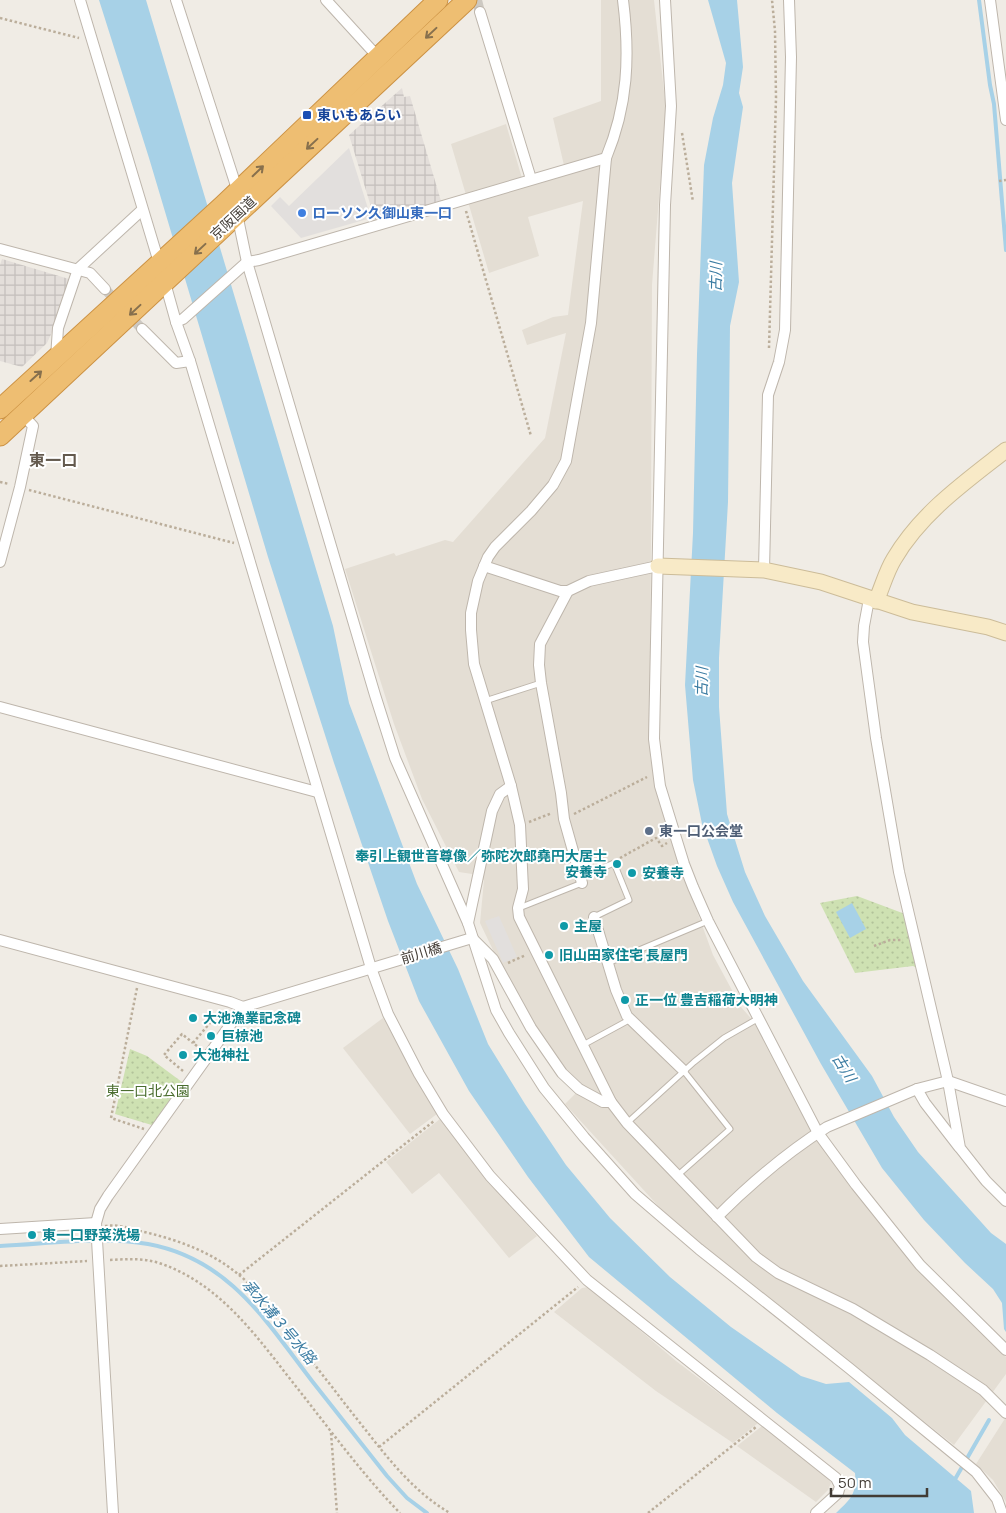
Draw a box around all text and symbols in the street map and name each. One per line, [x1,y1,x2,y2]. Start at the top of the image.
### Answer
one-way arrow [425,27,438,39]
place label: 東いもあらい [317,105,401,124]
marker: 東いもあらい [301,109,313,121]
one-way arrow [306,138,319,150]
one-way arrow [252,165,264,178]
street label: 京阪国道 [206,192,260,244]
place label: ローソン久御山東一口 [312,203,452,222]
marker: ローソン久御山東一口 [296,207,308,219]
one-way arrow [193,243,206,255]
water label: 古川 [705,260,726,292]
one-way arrow [128,304,141,316]
one-way arrow [30,370,43,382]
district label: 東一口 [29,449,77,471]
water label: 古川 [691,665,712,697]
place label: 東一口公会堂 [659,821,743,840]
marker: 東一口公会堂 [643,825,655,837]
place label: 奉引上観世音尊像／弥陀次郎堯円大居士 安養寺 [355,846,607,881]
marker: 奉引上観世音尊像／弥陀次郎堯円大居士 安養寺 [611,858,623,870]
place label: 安養寺 [642,863,684,882]
marker: 安養寺 [626,867,638,879]
place label: 主屋 [574,916,602,935]
marker: 主屋 [558,920,570,932]
street label: 前川橋 [398,937,444,968]
place label: 旧山田家住宅 長屋門 [559,945,688,964]
marker: 旧山田家住宅 長屋門 [543,949,555,961]
place label: 正一位 豊吉稲荷大明神 [635,990,778,1009]
marker: 正一位 豊吉稲荷大明神 [619,994,631,1006]
place label: 大池漁業記念碑 [203,1008,301,1027]
marker: 大池漁業記念碑 [187,1012,199,1024]
place label: 巨椋池 [221,1026,263,1045]
marker: 巨椋池 [205,1030,217,1042]
place label: 大池神社 [193,1045,249,1064]
marker: 大池神社 [177,1049,189,1061]
water label: 古川 [828,1049,862,1088]
park label: 東一口北公園 [106,1081,190,1100]
place label: 東一口野菜洗場 [42,1225,140,1244]
marker: 東一口野菜洗場 [26,1229,38,1241]
water label: 承水溝３号水路 [238,1275,322,1370]
scale bar [831,1466,927,1498]
text: 50 m [838,1472,872,1493]

